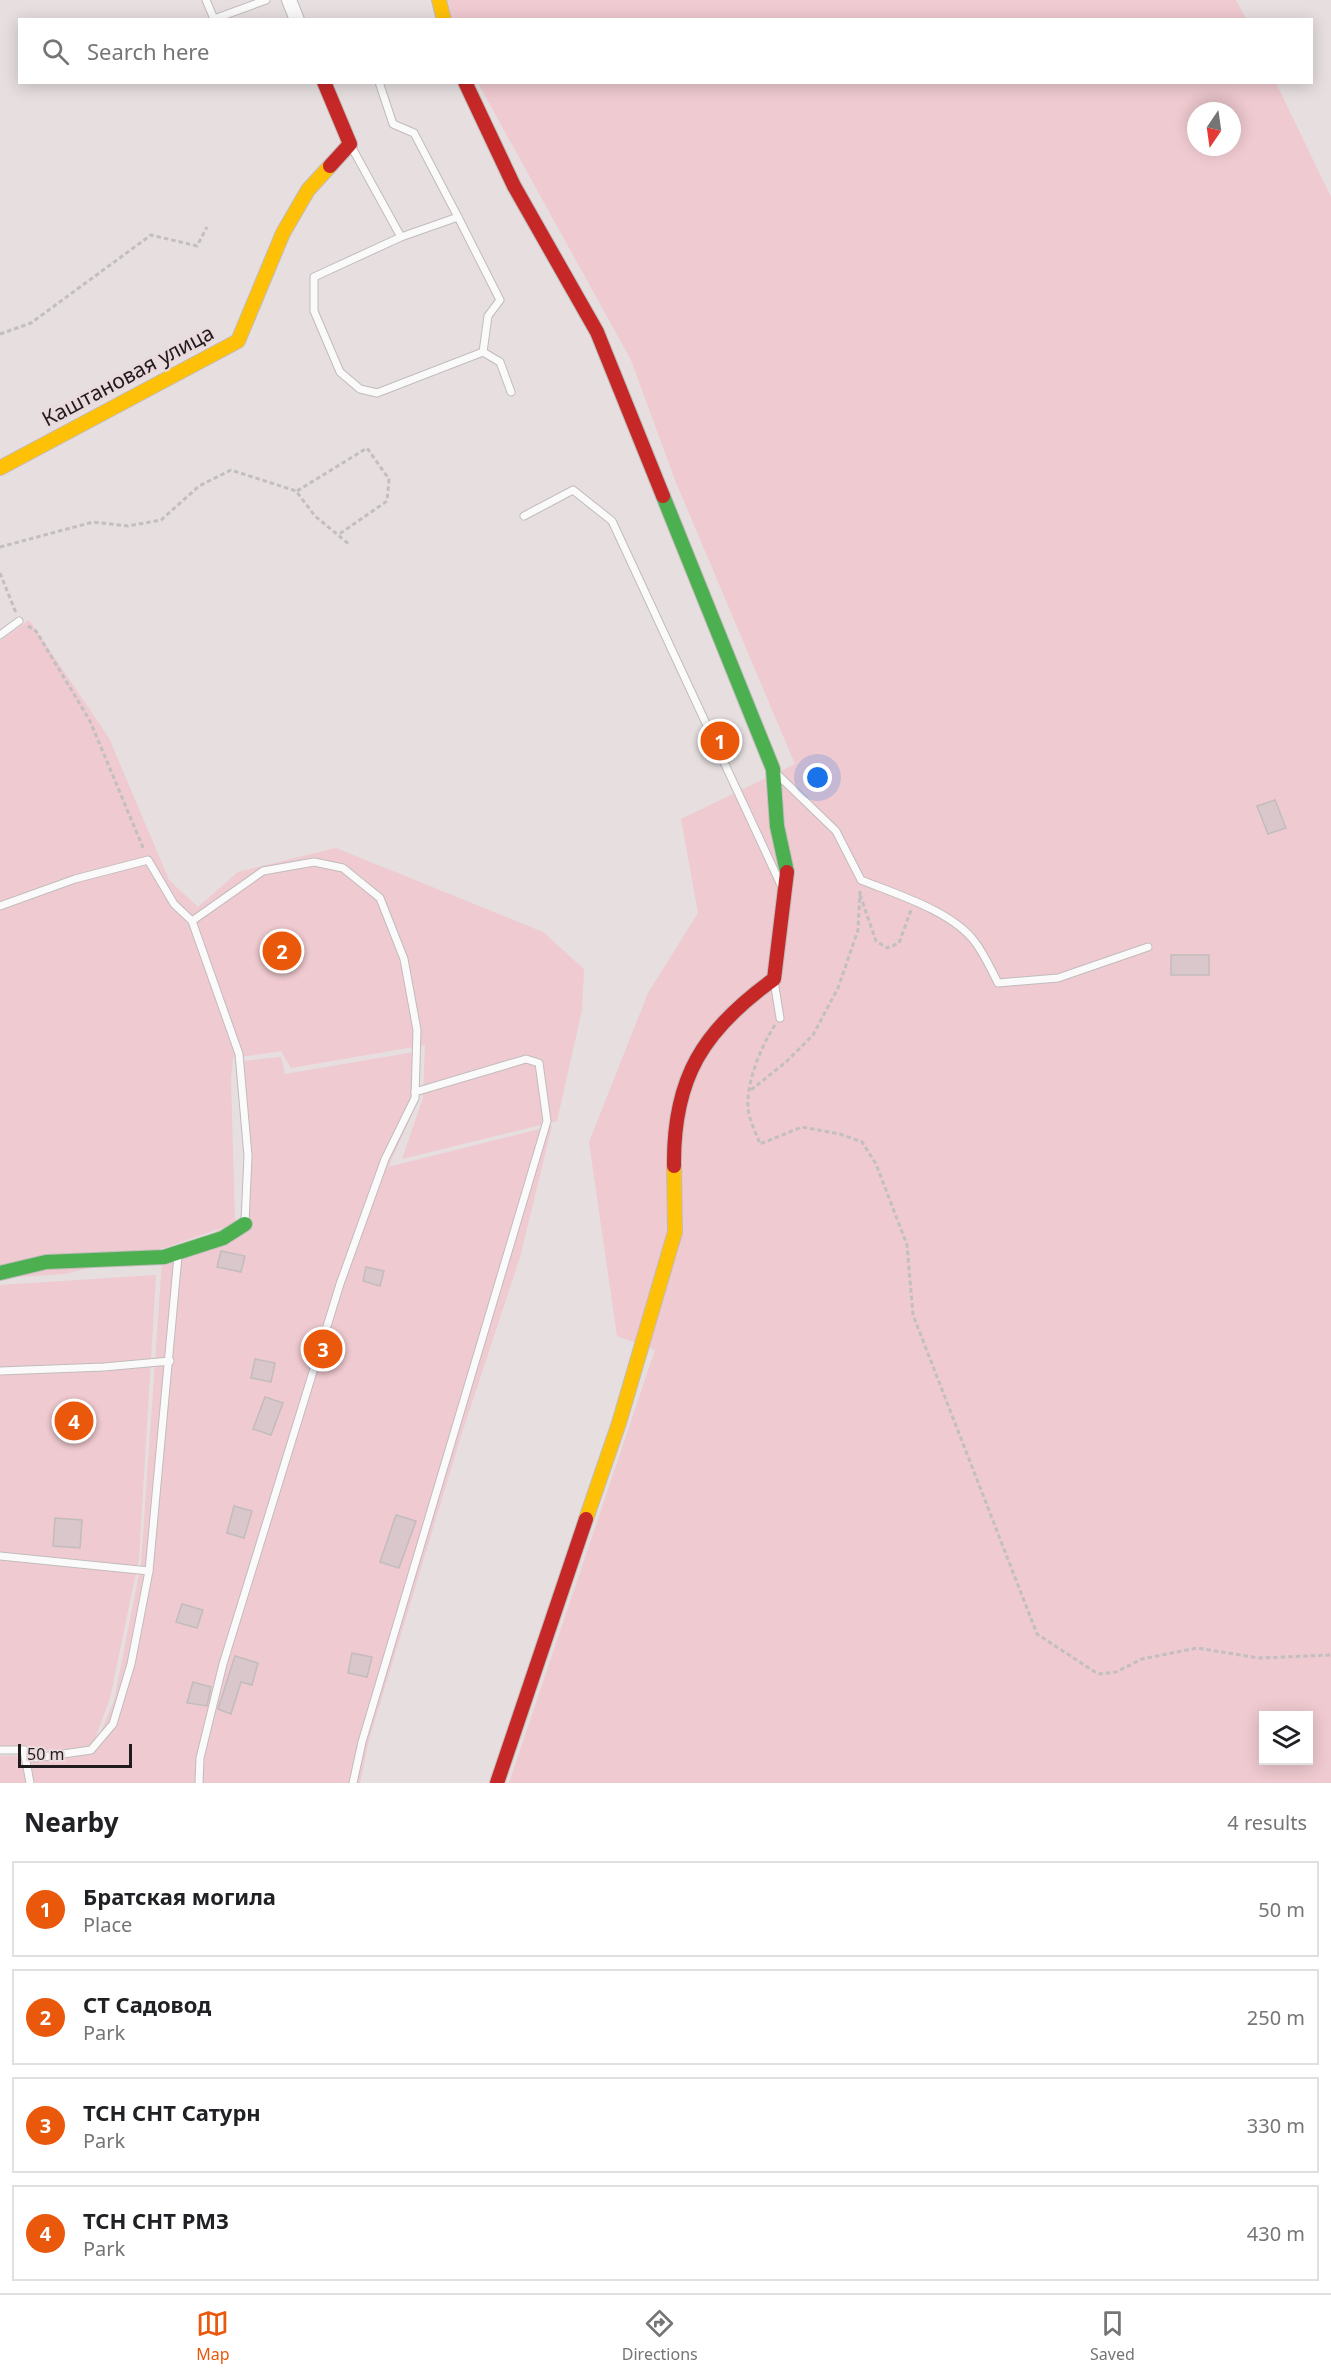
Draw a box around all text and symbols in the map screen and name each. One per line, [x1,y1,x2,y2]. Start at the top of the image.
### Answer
search box [18,18,1313,84]
icon: search [39,35,72,68]
text: Search here [87,36,209,66]
north arrow [1187,102,1241,156]
street label: Каштановая улица [37,318,218,432]
pin: 1 [700,718,740,764]
your location [803,763,832,792]
pin: 2 [262,928,302,974]
pin: 3 [304,1326,342,1372]
pin: 4 [54,1398,94,1444]
map controls [1259,1711,1313,1765]
button: layers [1259,1711,1313,1765]
scale bar [18,1741,132,1768]
text: 50 m [27,1743,64,1765]
text: Nearby [24,1804,119,1840]
text: 4 results [1227,1809,1307,1836]
text: Братская могила [83,1881,276,1911]
text: 1 [40,1896,51,1923]
text: 50 m [1258,1896,1305,1923]
text: Place [83,1911,132,1938]
text: СТ Садовод [83,1989,211,2019]
text: 2 [40,2004,51,2031]
text: 250 m [1247,2004,1305,2031]
text: Park [83,2019,125,2046]
text: ТСН СНТ Сатурн [83,2097,261,2127]
text: 3 [40,2112,51,2139]
text: 330 m [1247,2112,1305,2139]
text: Park [83,2127,125,2154]
text: ТСН СНТ РМЗ [83,2205,229,2235]
text: 4 [40,2220,51,2247]
text: 430 m [1247,2220,1305,2247]
text: Park [83,2235,125,2262]
tab: Map [196,2307,229,2365]
tab: Directions [622,2307,698,2365]
tab: Saved [1090,2307,1135,2365]

